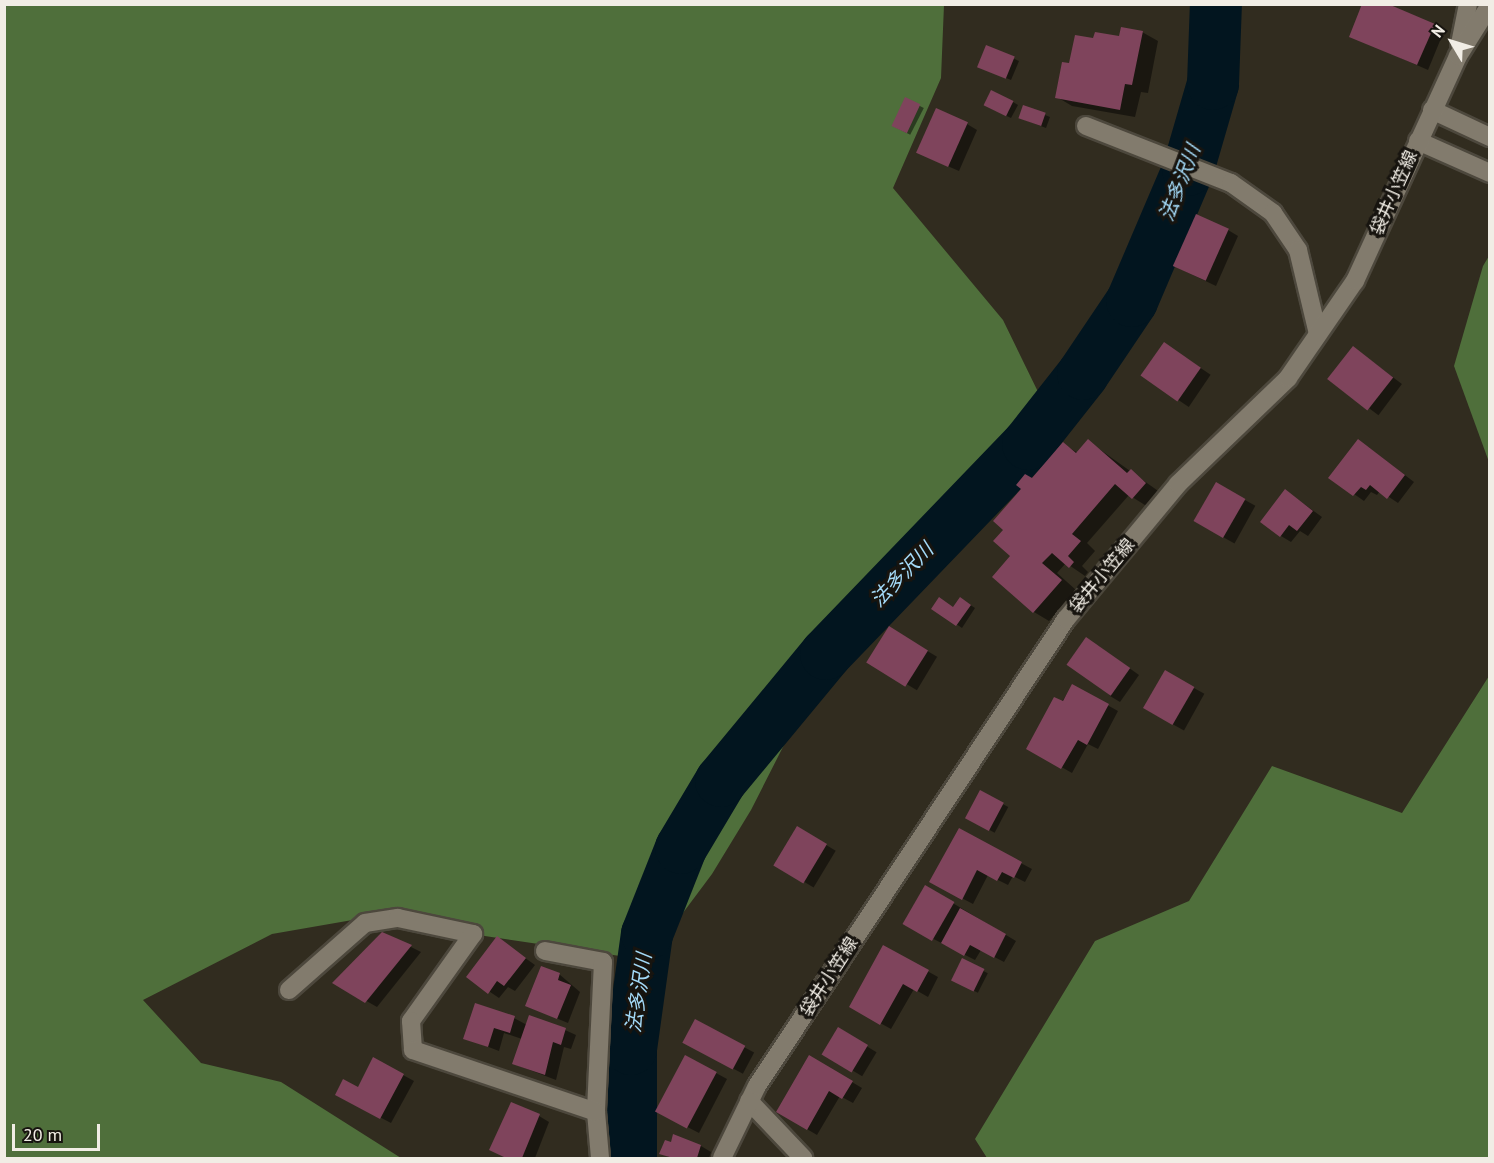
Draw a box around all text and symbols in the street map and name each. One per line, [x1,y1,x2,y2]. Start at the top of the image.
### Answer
north arrow [1422,12,1482,72]
text: N [1427,21,1449,41]
water label: 法多沢川 [1154,141,1206,225]
street label: 袋井小笠線 [1366,147,1422,239]
street label: 袋井小笠線 [1065,535,1139,617]
water label: 法多沢川 [866,538,938,612]
street label: 袋井小笠線 [795,933,863,1021]
water label: 法多沢川 [622,952,656,1034]
scale bar [15,1112,104,1150]
text: 20 m [23,1123,62,1146]

